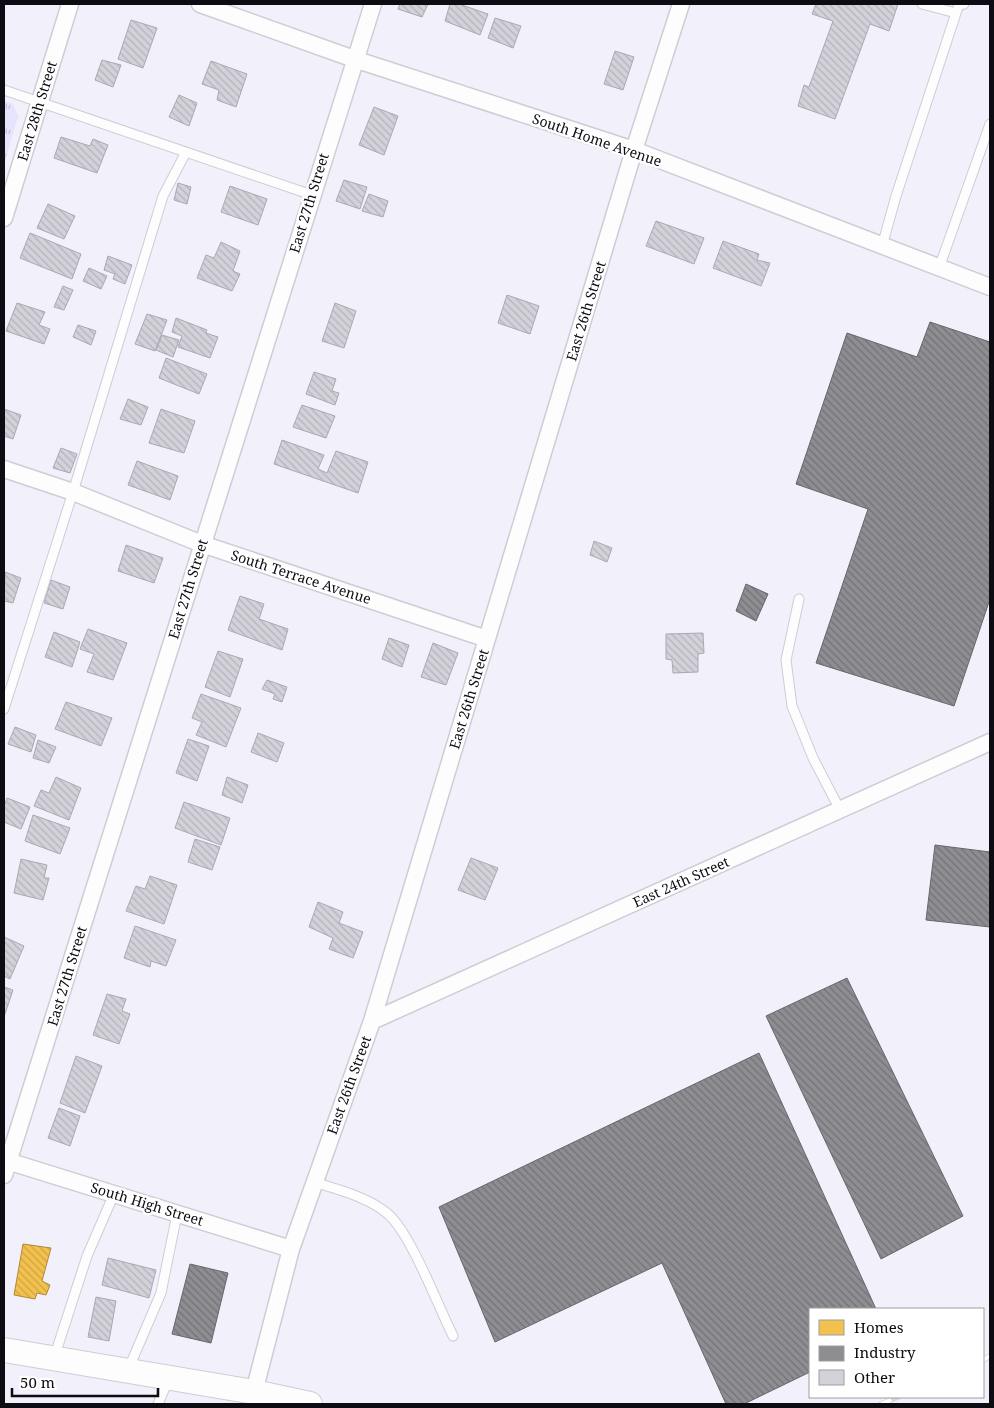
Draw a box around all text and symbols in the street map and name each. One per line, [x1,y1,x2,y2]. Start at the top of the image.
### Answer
street label: East 28th Street [12,58,61,163]
street label: South Home Avenue [530,108,664,171]
street label: East 27th Street [284,150,333,255]
street label: East 26th Street [561,258,610,363]
street label: East 27th Street [163,536,212,641]
street label: South Terrace Avenue [229,545,374,608]
street label: East 26th Street [444,646,493,751]
street label: East 24th Street [630,852,732,911]
street label: East 27th Street [42,923,91,1028]
street label: East 26th Street [322,1033,375,1137]
street label: South High Street [89,1177,206,1230]
legend [809,1308,984,1398]
text: Homes [854,1317,904,1337]
text: Industry [854,1342,916,1362]
scale bar [12,1366,159,1398]
text: Other [854,1367,895,1387]
text: 50 m [20,1372,55,1392]

